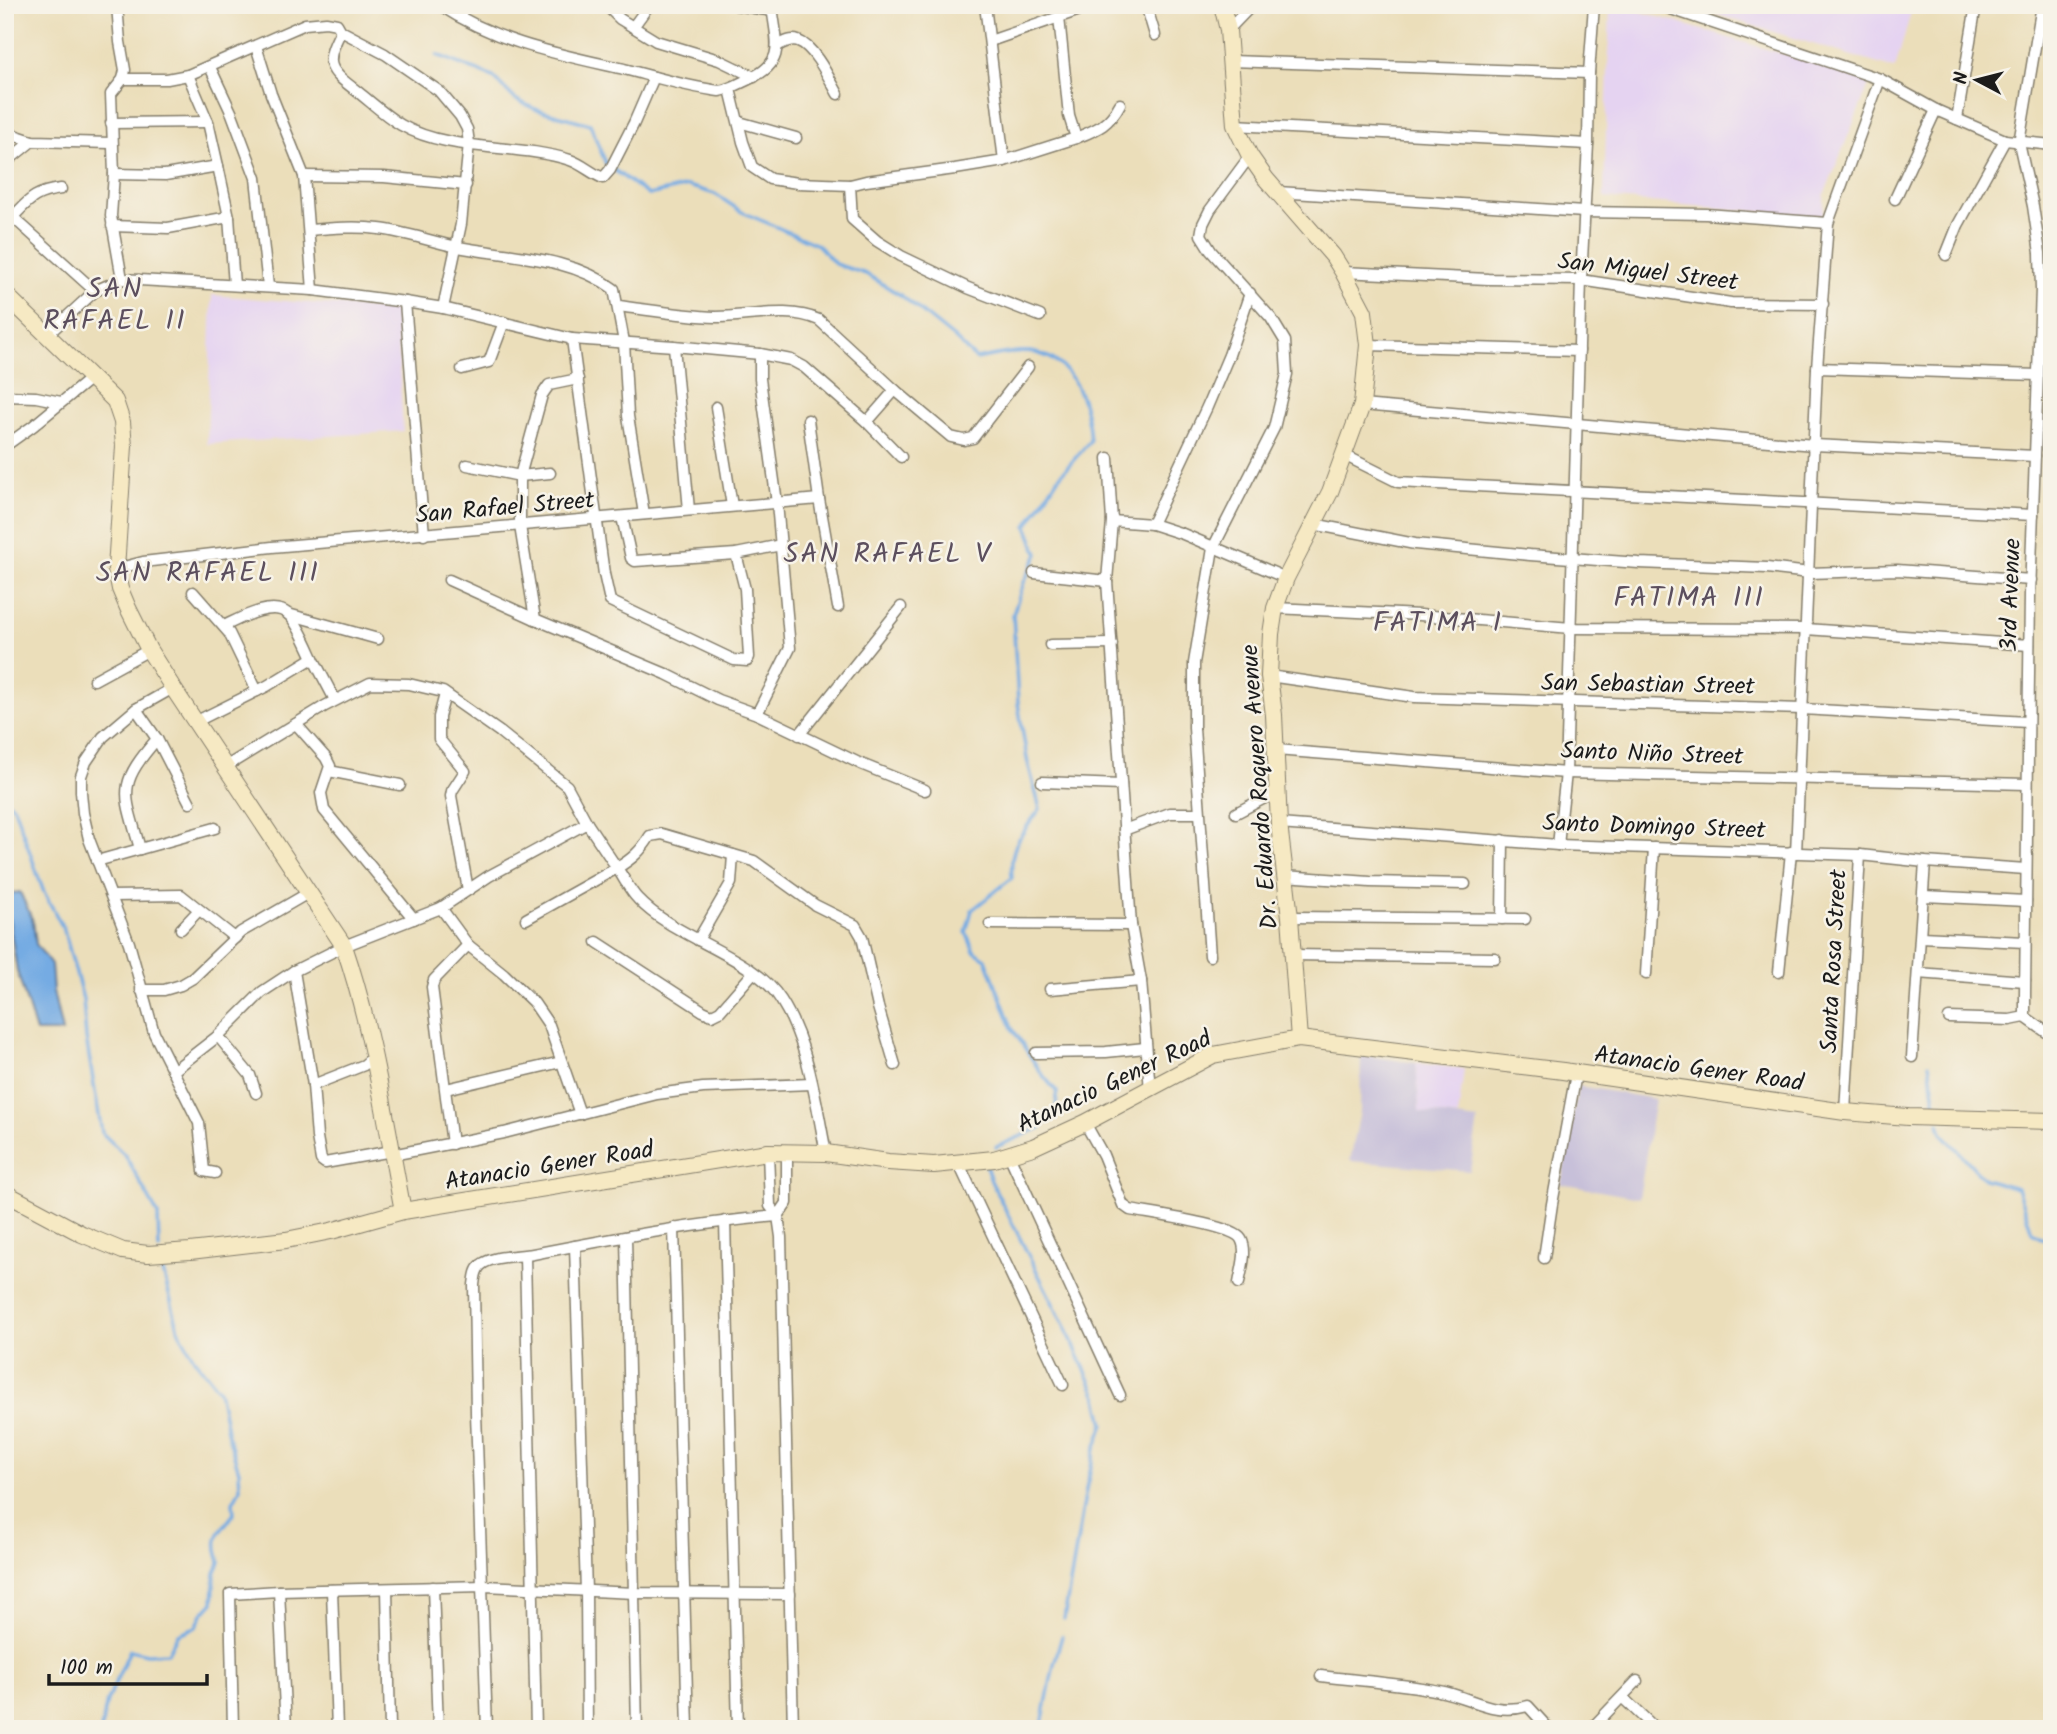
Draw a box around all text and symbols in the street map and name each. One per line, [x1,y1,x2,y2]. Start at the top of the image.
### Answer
north arrow [1941,46,2011,116]
text: N [1946,70,1978,86]
street label: San Miguel Street [1556,242,1741,303]
district label: SAN RAFAEL II [43,267,187,344]
street label: San Rafael Street [414,481,597,536]
district label: SAN RAFAEL V [784,532,993,577]
street label: 3rd Avenue [1990,537,2033,653]
district label: SAN RAFAEL III [96,551,320,596]
district label: FATIMA III [1613,576,1765,621]
district label: FATIMA I [1373,601,1503,646]
street label: Dr. Eduardo Roquero Avenue [1231,643,1290,931]
street label: San Sebastian Street [1541,664,1756,707]
street label: Santo Niño Street [1560,732,1745,777]
street label: Santo Domingo Street [1542,804,1767,851]
street label: Santa Rosa Street [1810,868,1859,1054]
street label: Atanacio Gener Road [1011,1020,1219,1145]
street label: Atanacio Gener Road [1592,1036,1807,1104]
street label: Atanacio Gener Road [442,1131,657,1202]
scale bar [49,1643,206,1687]
text: 100 m [60,1652,113,1685]

